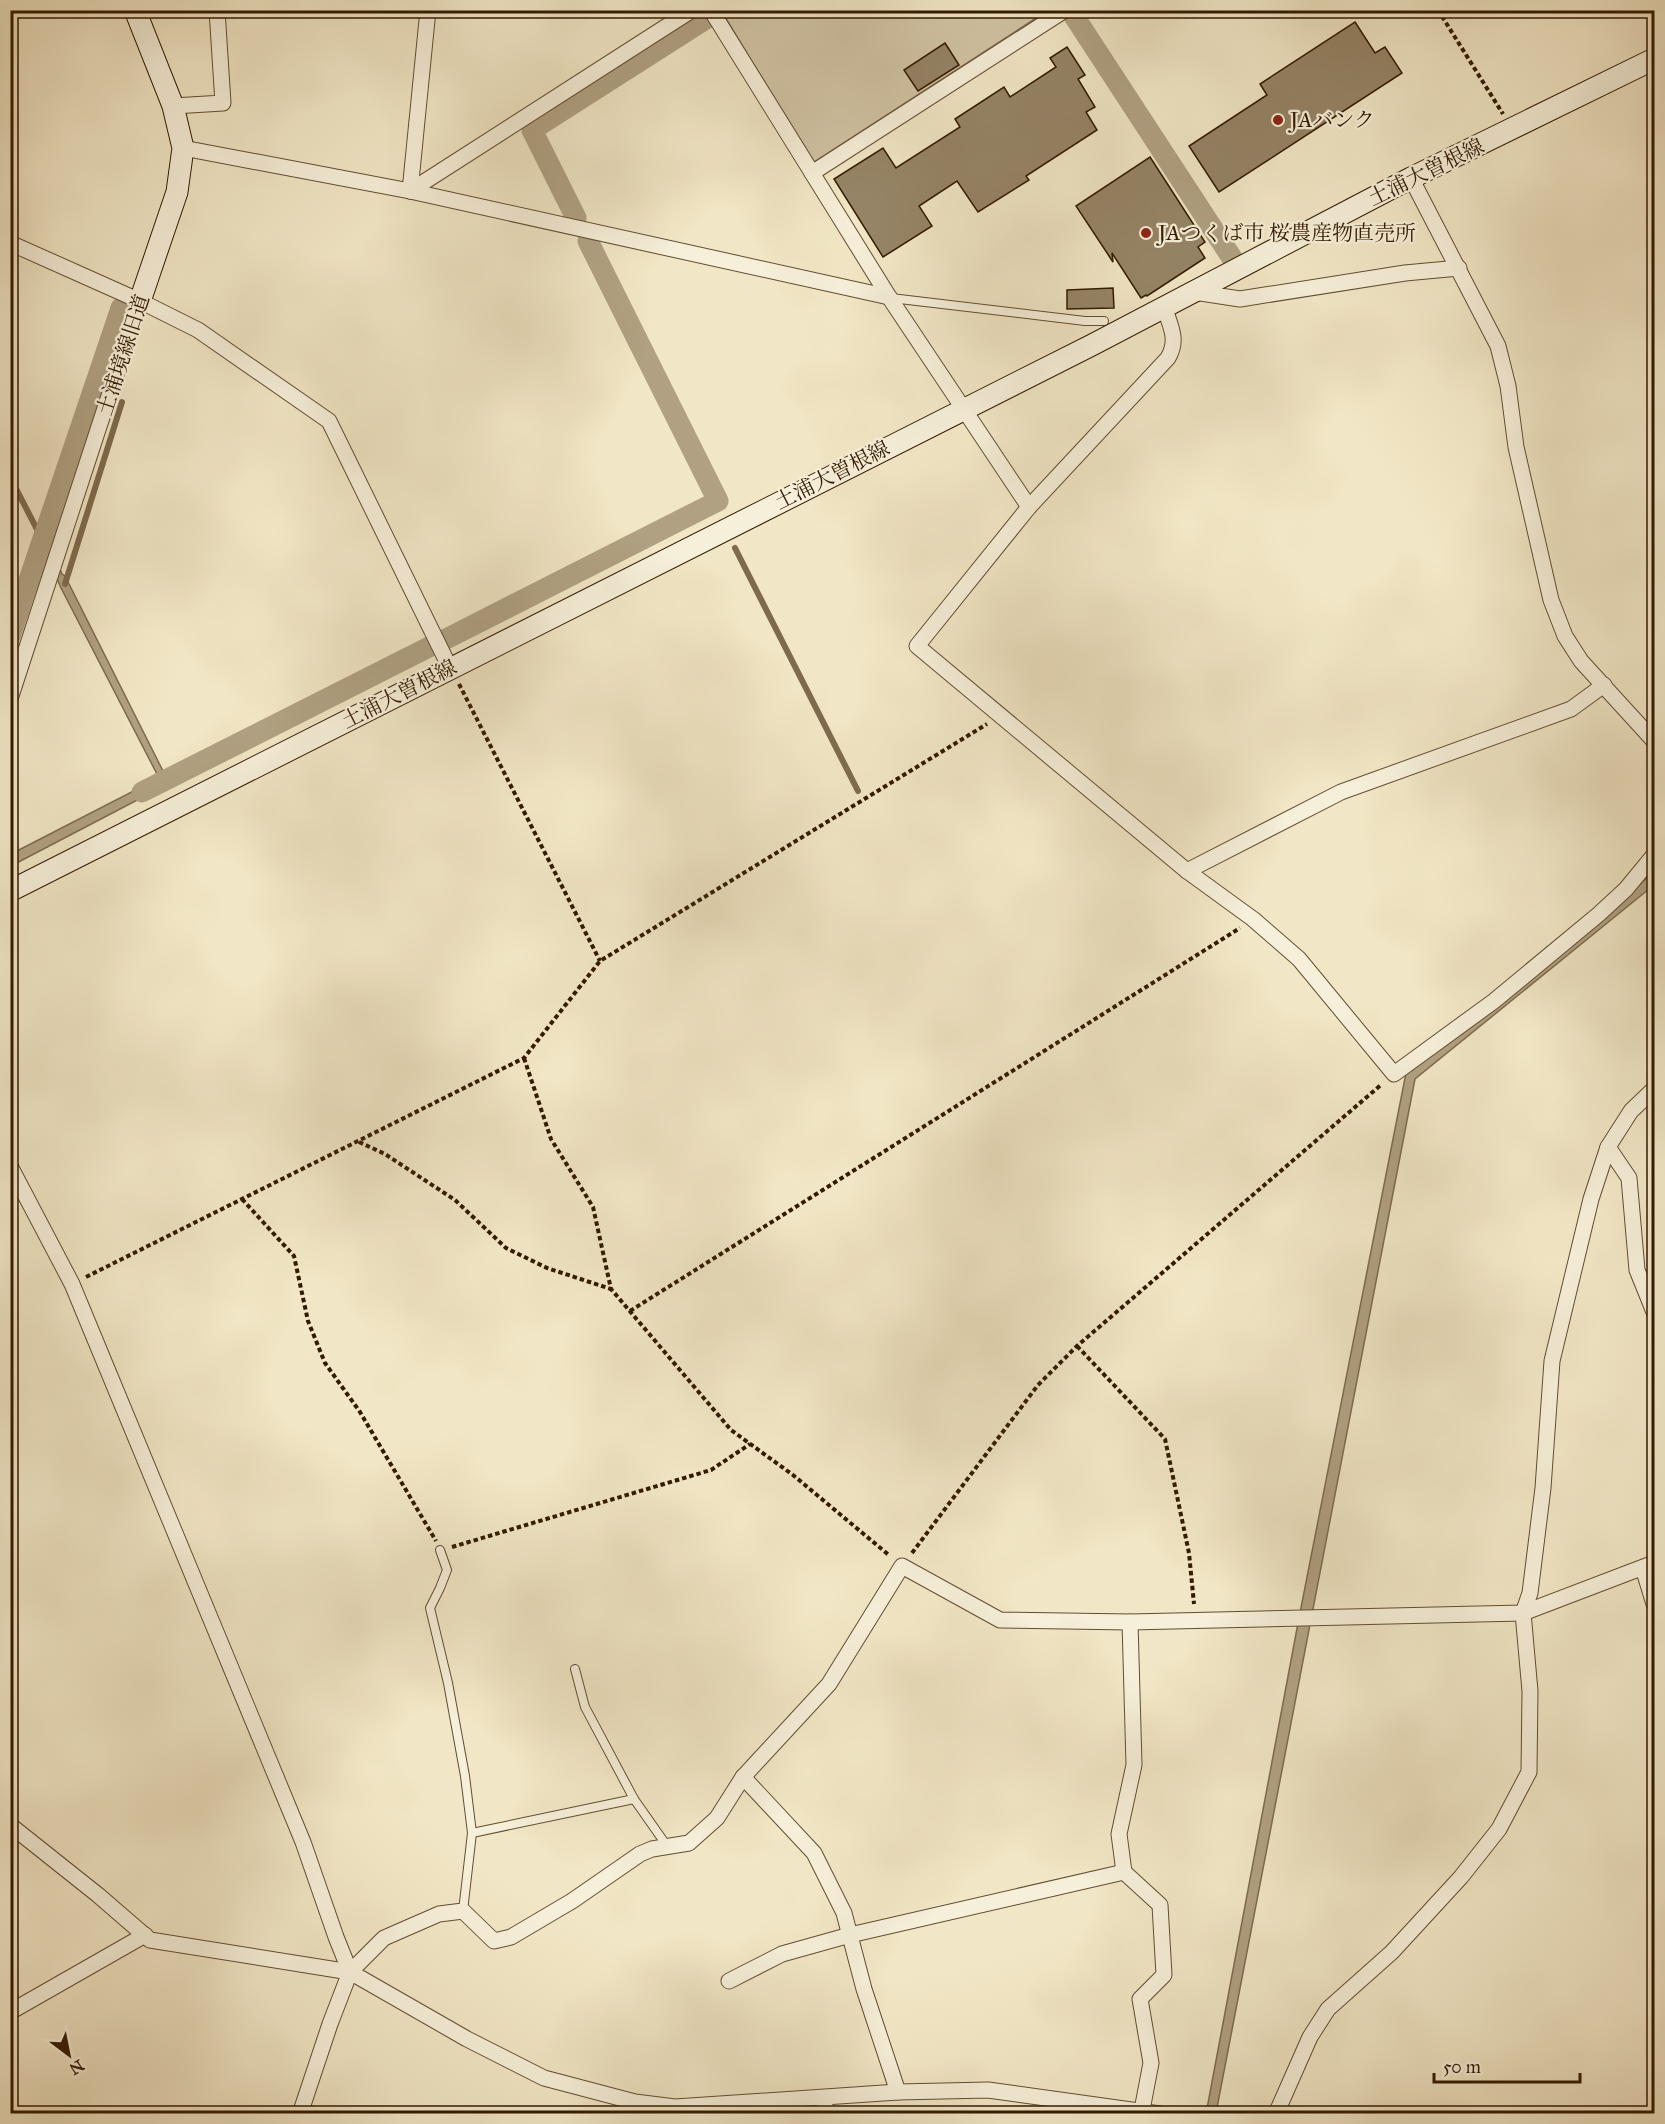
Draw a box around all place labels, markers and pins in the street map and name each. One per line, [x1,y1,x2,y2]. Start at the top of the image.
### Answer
place label: JAバンク [1288,107,1375,133]
marker: JAバンク [1271,113,1285,127]
place label: JAつくば市 桜農産物直売所 [1156,220,1416,246]
marker: JAつくば市 桜農産物直売所 [1139,226,1153,240]

